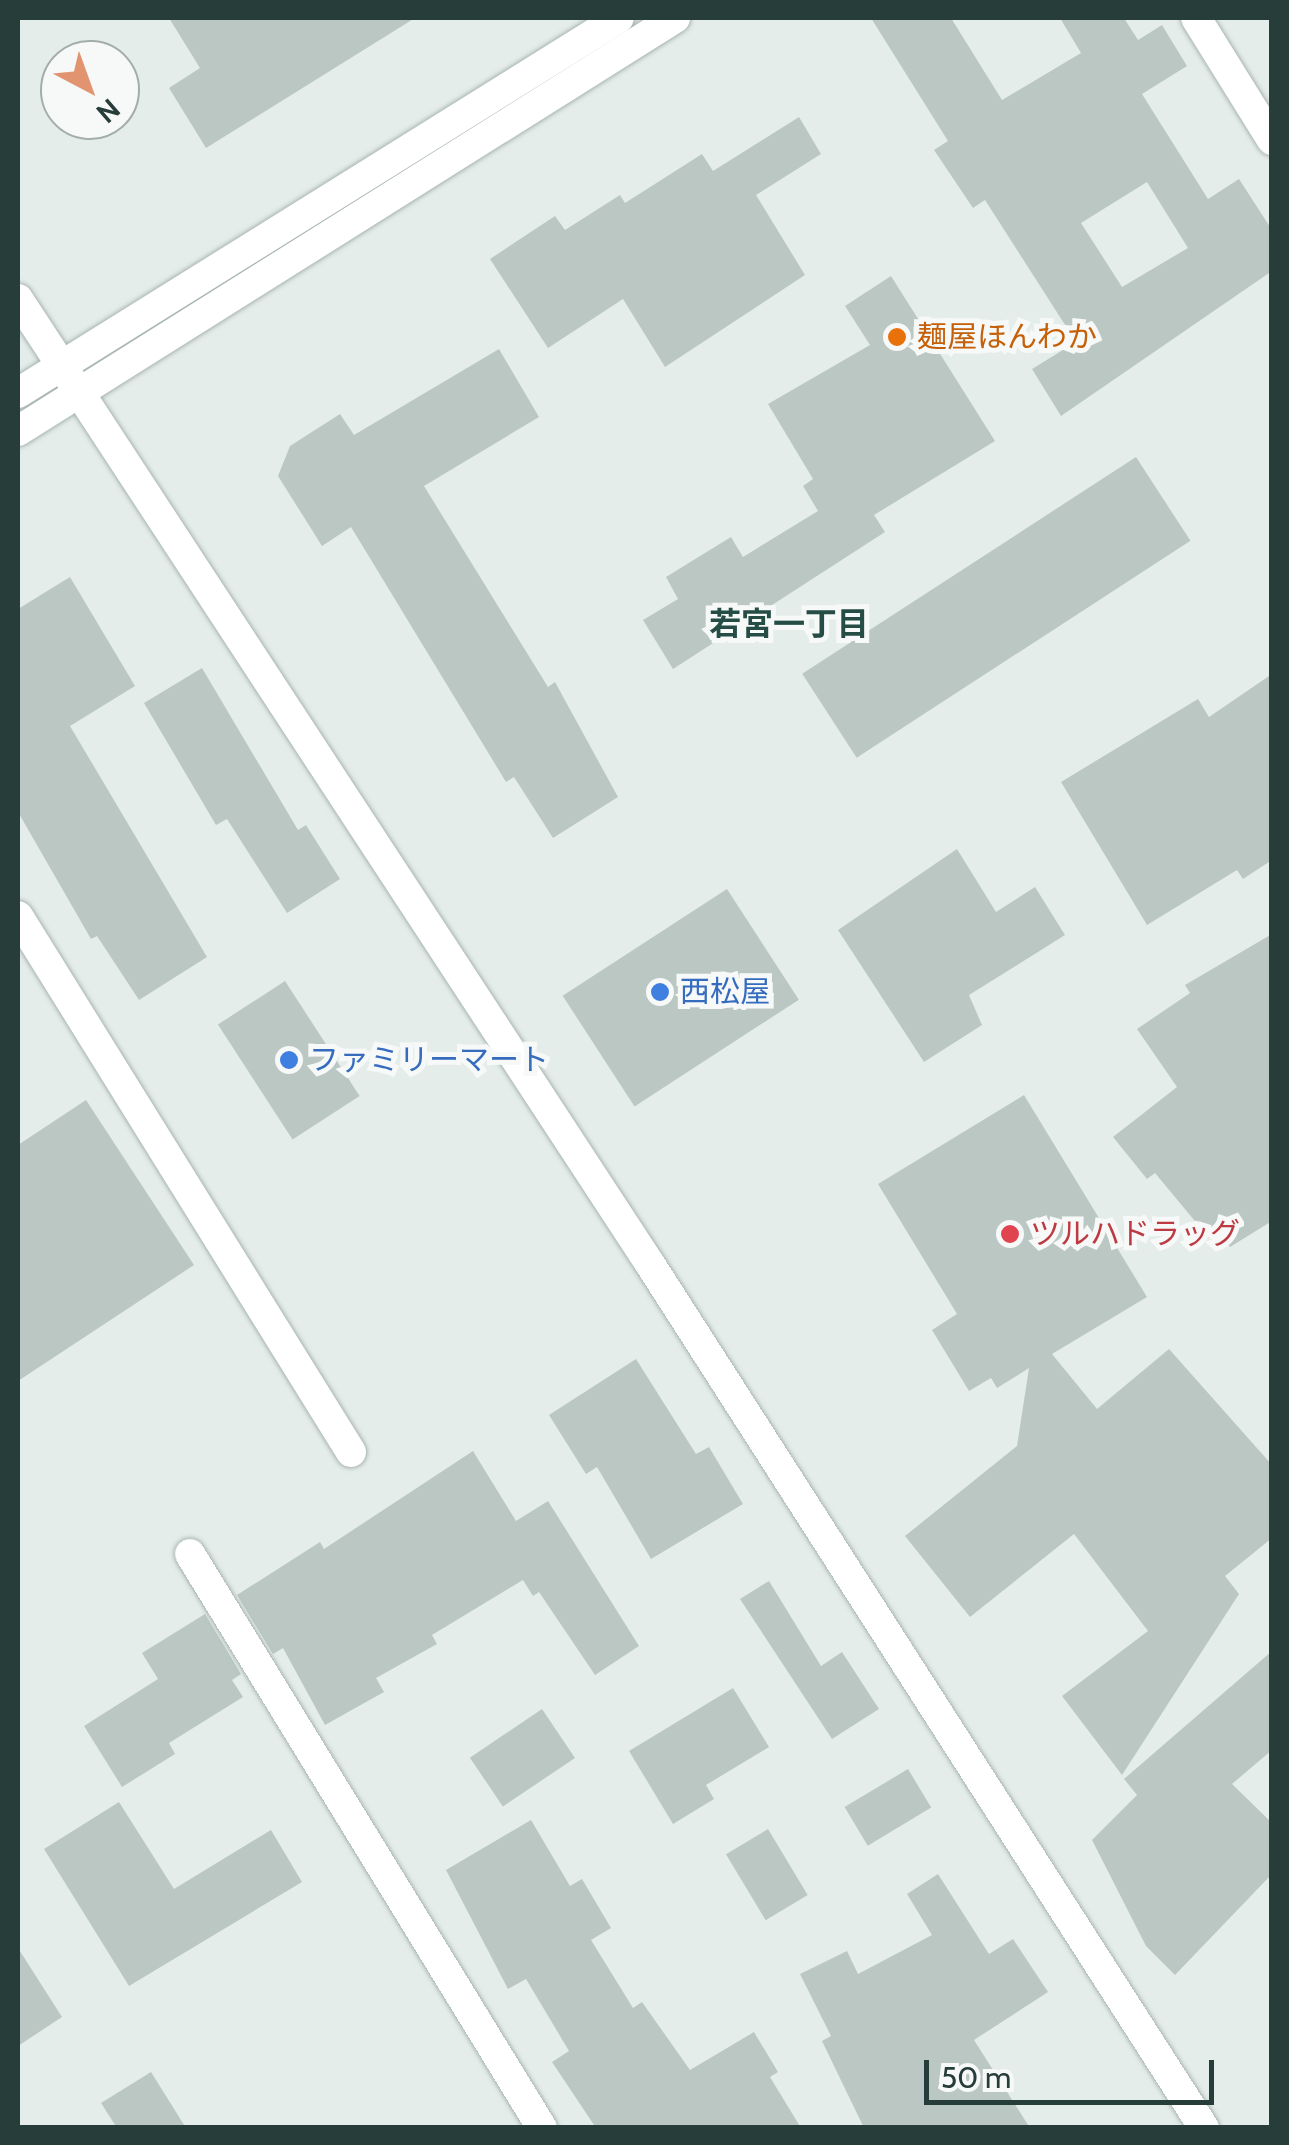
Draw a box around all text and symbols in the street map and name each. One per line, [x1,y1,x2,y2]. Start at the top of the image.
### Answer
north arrow [40,40,140,140]
text: N [90,92,127,130]
place label: 麺屋ほんわか [917,319,1097,355]
marker: 麺屋ほんわか [886,326,908,348]
district label: 若宮一丁目 [709,605,869,643]
place label: 西松屋 [680,974,770,1010]
marker: 西松屋 [649,981,671,1003]
place label: ファミリーマート [309,1042,549,1078]
marker: ファミリーマート [278,1049,300,1071]
place label: ツルハドラッグ [1030,1216,1240,1252]
marker: ツルハドラッグ [999,1223,1021,1245]
scale bar [929,2040,1219,2102]
text: 50 m [941,2059,1011,2096]

